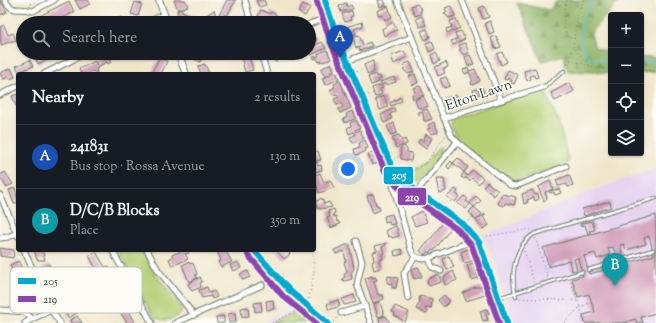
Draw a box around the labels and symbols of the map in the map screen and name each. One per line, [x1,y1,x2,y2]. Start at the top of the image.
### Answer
pin: A [327,25,353,58]
street label: Elton Lawn [443,75,515,117]
your location [338,159,358,179]
line badge: 205 [383,166,414,185]
text: 205 [392,168,407,184]
line badge: 219 [397,187,427,206]
text: 219 [405,190,420,206]
pin: B [602,253,628,286]
legend [10,267,142,313]
text: 205 [43,274,58,290]
text: 219 [43,292,57,308]

